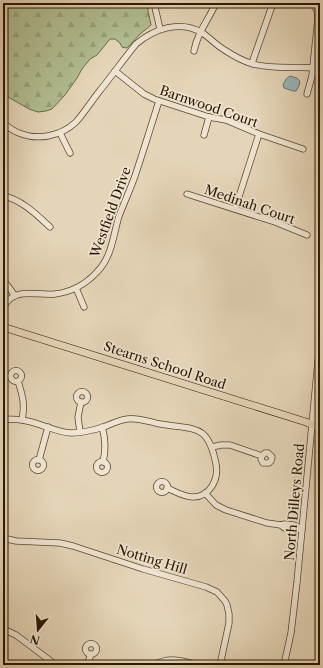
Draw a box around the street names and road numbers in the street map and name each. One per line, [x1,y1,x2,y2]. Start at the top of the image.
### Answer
street label: Barnwood Court [158,82,261,130]
street label: Westfield Drive [86,165,134,260]
street label: Medinah Court [203,181,298,227]
street label: Stearns School Road [102,338,228,392]
street label: North Dilleys Road [281,443,307,561]
street label: Notting Hill [115,541,189,577]

